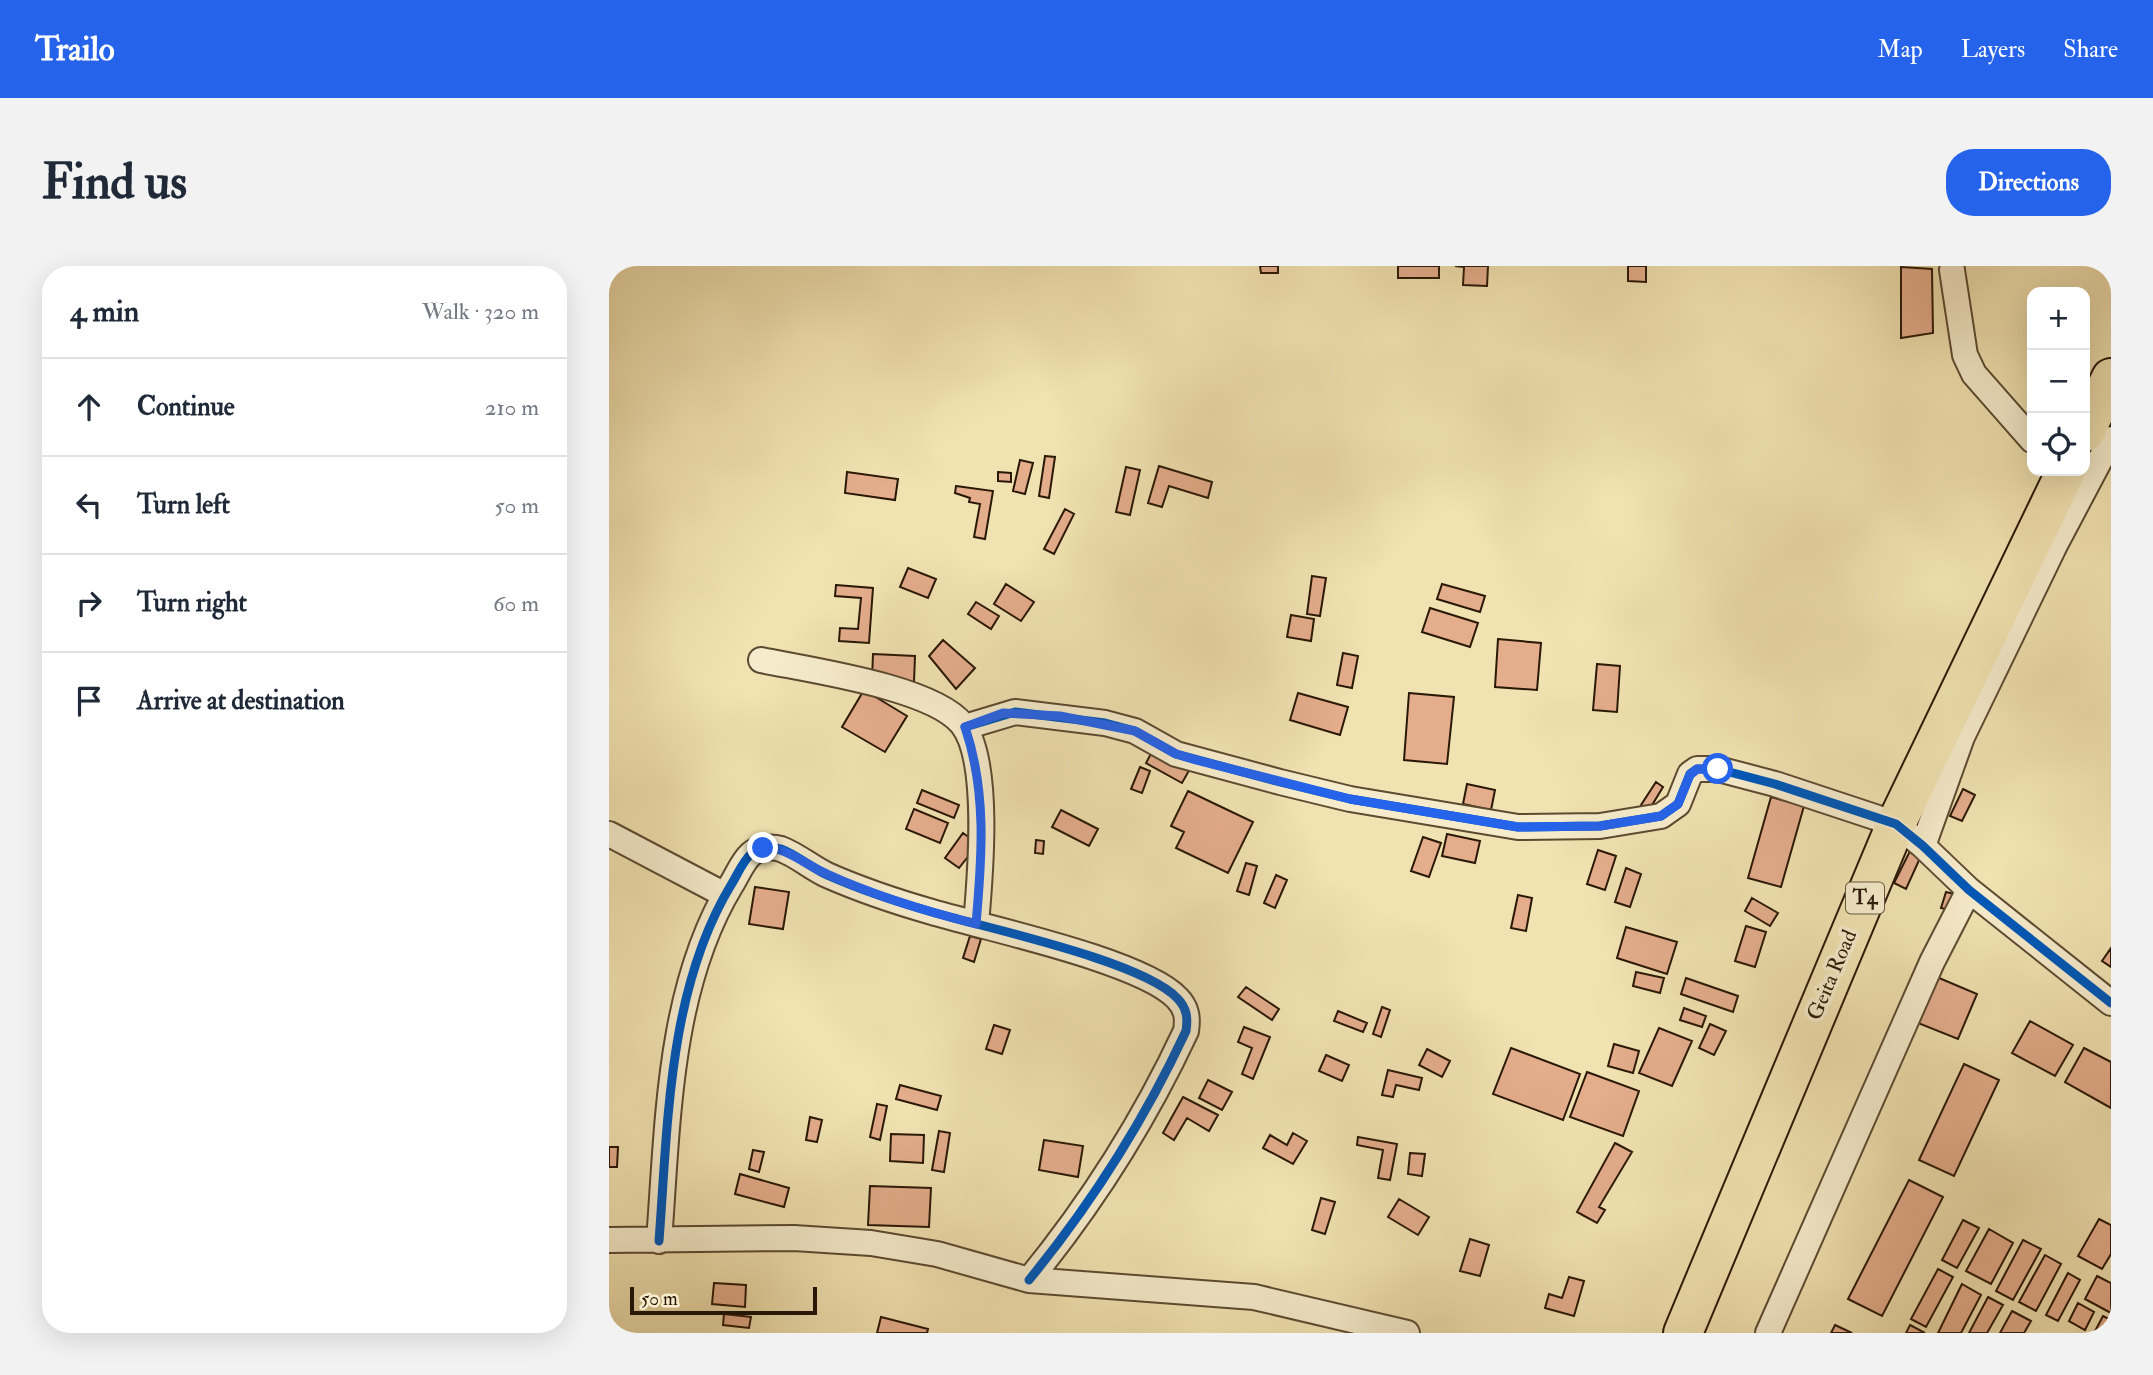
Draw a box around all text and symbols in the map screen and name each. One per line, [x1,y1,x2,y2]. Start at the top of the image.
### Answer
text: Trailo [35,29,115,70]
text: Map [1878,34,1923,65]
text: Layers [1961,34,2025,65]
text: Share [2063,34,2118,65]
button: Directions [1946,149,2111,216]
text: Find us [42,152,187,213]
map controls [2027,287,2090,476]
button: + [2027,287,2090,350]
text: 4 min [70,293,139,330]
text: Walk · 320 m [422,297,539,326]
button: − [2027,350,2090,413]
icon: ahead [70,388,108,426]
text: Continue [137,391,235,423]
text: 210 m [485,393,539,422]
button: locate [2027,413,2090,476]
icon: left [70,486,108,524]
text: Turn left [137,489,230,521]
text: 50 m [495,491,539,520]
icon: right [70,584,108,622]
text: Turn right [137,587,247,619]
text: 60 m [493,589,539,618]
icon: arrive [70,682,108,720]
text: Arrive at destination [137,685,345,717]
route start [1702,753,1733,784]
route end [747,832,778,863]
road number: T4 [1846,883,1884,914]
street label: Geita Road [1801,925,1863,1024]
scale bar [630,1284,817,1316]
text: 50 m [641,1287,678,1311]

